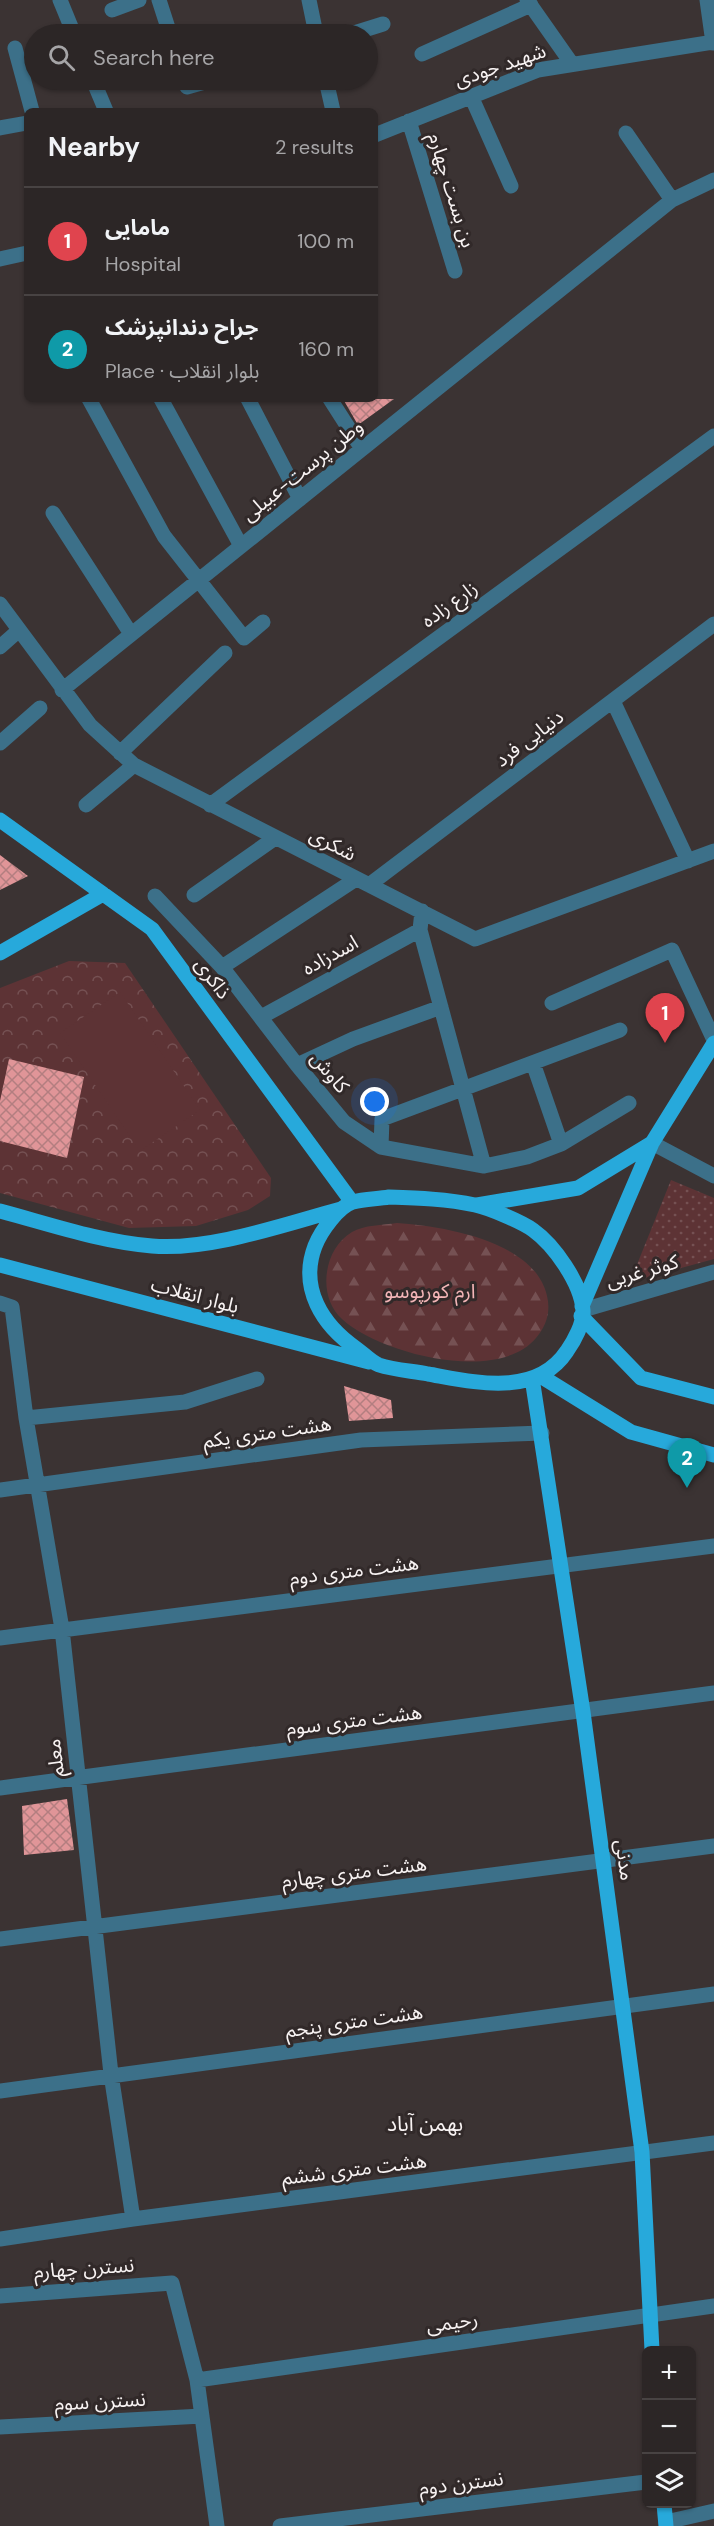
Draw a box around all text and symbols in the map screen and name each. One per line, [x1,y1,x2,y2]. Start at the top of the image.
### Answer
search box [24,24,378,90]
street label: شهید جودی [451,37,549,93]
icon: search [45,41,78,74]
text: Search here [93,43,214,72]
street label: بن بست چهارم [420,129,482,251]
text: Nearby [48,130,140,164]
text: 2 results [275,134,354,160]
text: مامایی [105,213,170,242]
text: 1 [64,228,71,254]
text: 100 m [297,228,354,254]
text: Hospital [105,251,181,277]
text: جراح دندانپزشک [105,313,258,342]
text: 2 [62,336,73,362]
text: 160 m [298,336,354,362]
text: Place · بلوار انقلاب [105,358,259,384]
street label: وطن پرست-عبیلی [236,413,368,527]
street label: زارع زاده [416,575,484,635]
street label: دنیایی فرد [489,704,569,772]
street label: شکری [305,821,361,867]
street label: اسدزاده [297,929,363,981]
street label: ذاکری [189,952,237,1004]
pin: 1 [646,994,684,1043]
street label: کاوش [305,1046,356,1099]
your location [360,1087,389,1116]
street label: کوثر غربی [603,1248,682,1294]
street label: بلوار انقلاب [148,1271,242,1319]
park label: ارم کورپوسو [384,1278,476,1306]
street label: هشت متری یکم [201,1410,333,1456]
pin: 2 [668,1438,706,1488]
street label: هشت متری دوم [288,1549,420,1593]
street label: هشت متری سوم [284,1699,424,1743]
street label: معلم [40,1737,72,1778]
street label: مدنی [609,1838,641,1882]
street label: هشت متری چهارم [280,1850,428,1896]
street label: هشت متری پنجم [283,1998,425,2046]
district label: بهمن آباد [387,2110,463,2138]
street label: هشت متری ششم [280,2147,428,2193]
street label: نسترن چهارم [33,2252,135,2286]
street label: رحیمی [424,2306,480,2338]
map controls [642,2346,696,2508]
button: + [642,2346,696,2400]
street label: نسترن سوم [54,2386,147,2418]
button: − [642,2400,696,2454]
button: layers [642,2454,696,2508]
street label: نسترن دوم [417,2465,505,2503]

